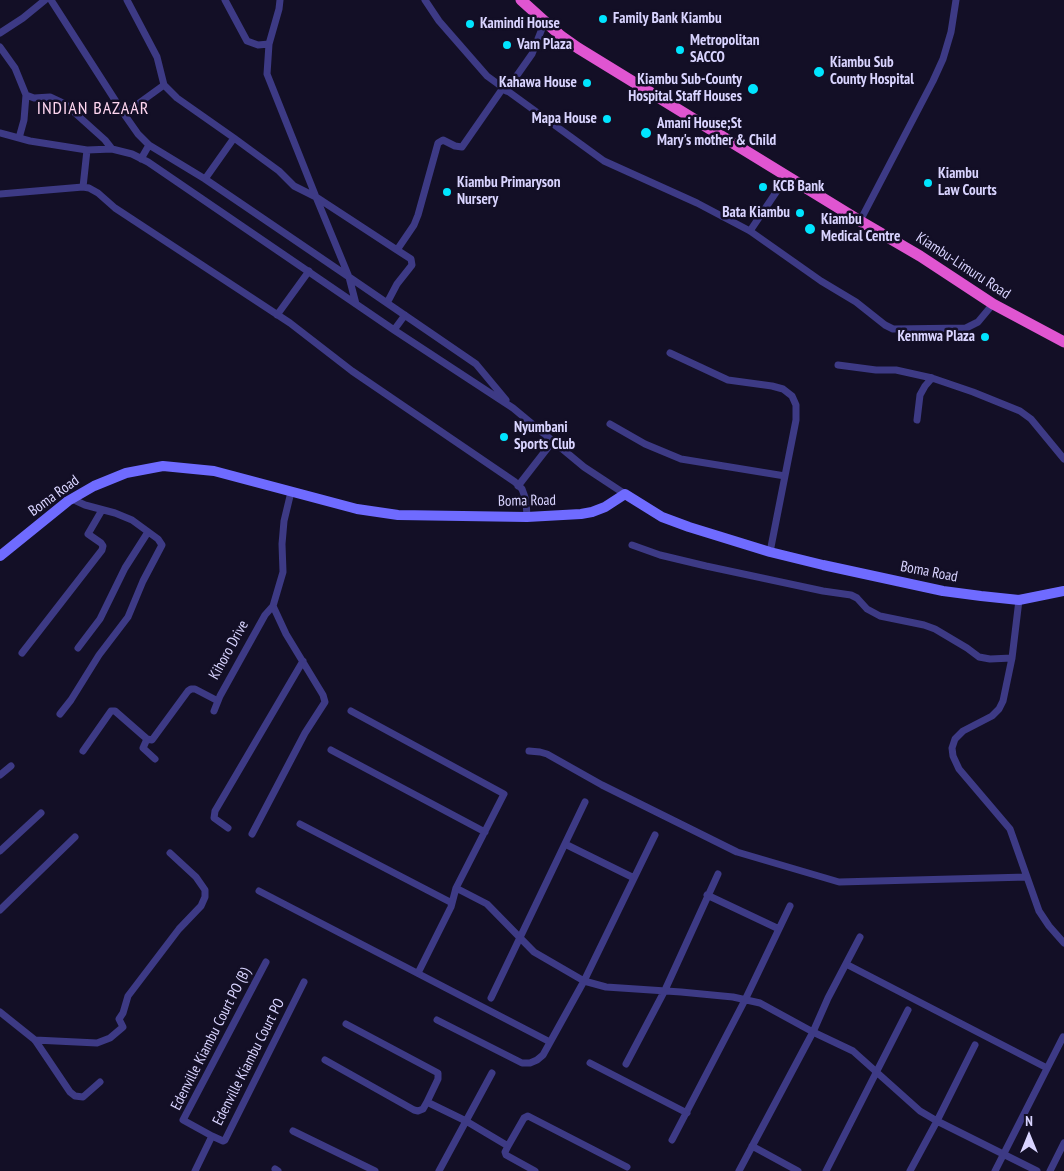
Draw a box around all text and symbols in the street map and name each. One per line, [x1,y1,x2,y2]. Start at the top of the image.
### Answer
place label: Family Bank Kiambu [613,10,722,28]
marker: Family Bank Kiambu [597,13,609,25]
place label: Kamindi House [480,15,560,33]
marker: Kamindi House [464,18,476,30]
place label: Metropolitan SACCO [690,32,760,67]
place label: Vam Plaza [517,36,572,54]
marker: Vam Plaza [501,39,513,51]
marker: Metropolitan SACCO [674,44,686,56]
place label: Kiambu Sub County Hospital [830,54,914,89]
marker: Kiambu Sub County Hospital [812,65,826,79]
place label: Kiambu Sub-County Hospital Staff Houses [628,71,742,106]
place label: Kahawa House [499,74,577,92]
marker: Kahawa House [581,77,593,89]
marker: Kiambu Sub-County Hospital Staff Houses [746,82,760,96]
district label: INDIAN BAZAAR [35,98,151,120]
place label: Mapa House [532,110,597,128]
marker: Mapa House [601,113,613,125]
place label: Amani House;St Mary's mother & Child [657,115,776,150]
marker: Amani House;St Mary's mother & Child [639,126,653,140]
place label: Kiambu Law Courts [938,165,997,200]
place label: Kiambu Primaryson Nursery [457,174,560,209]
marker: Kiambu Law Courts [922,177,934,189]
place label: KCB Bank [773,178,824,196]
marker: KCB Bank [757,181,769,193]
marker: Kiambu Primaryson Nursery [441,186,453,198]
place label: Bata Kiambu [722,204,790,222]
marker: Bata Kiambu [794,207,806,219]
place label: Kiambu Medical Centre [821,211,900,246]
marker: Kiambu Medical Centre [803,222,817,236]
street label: Kiambu-Limuru Road [912,229,1014,303]
place label: Kenmwa Plaza [898,328,975,346]
marker: Kenmwa Plaza [979,331,991,343]
place label: Nyumbani Sports Club [514,419,575,454]
marker: Nyumbani Sports Club [498,431,510,443]
street label: Boma Road [25,472,83,520]
street label: Boma Road [498,491,556,511]
street label: Boma Road [899,558,959,586]
street label: Kihoro Drive [205,617,253,683]
street label: Edenville Kiambu Court PO (B) [167,965,255,1113]
street label: Edenville Kiambu Court PO [209,996,289,1128]
north arrow [1004,1111,1054,1161]
text: N [1025,1112,1033,1130]

